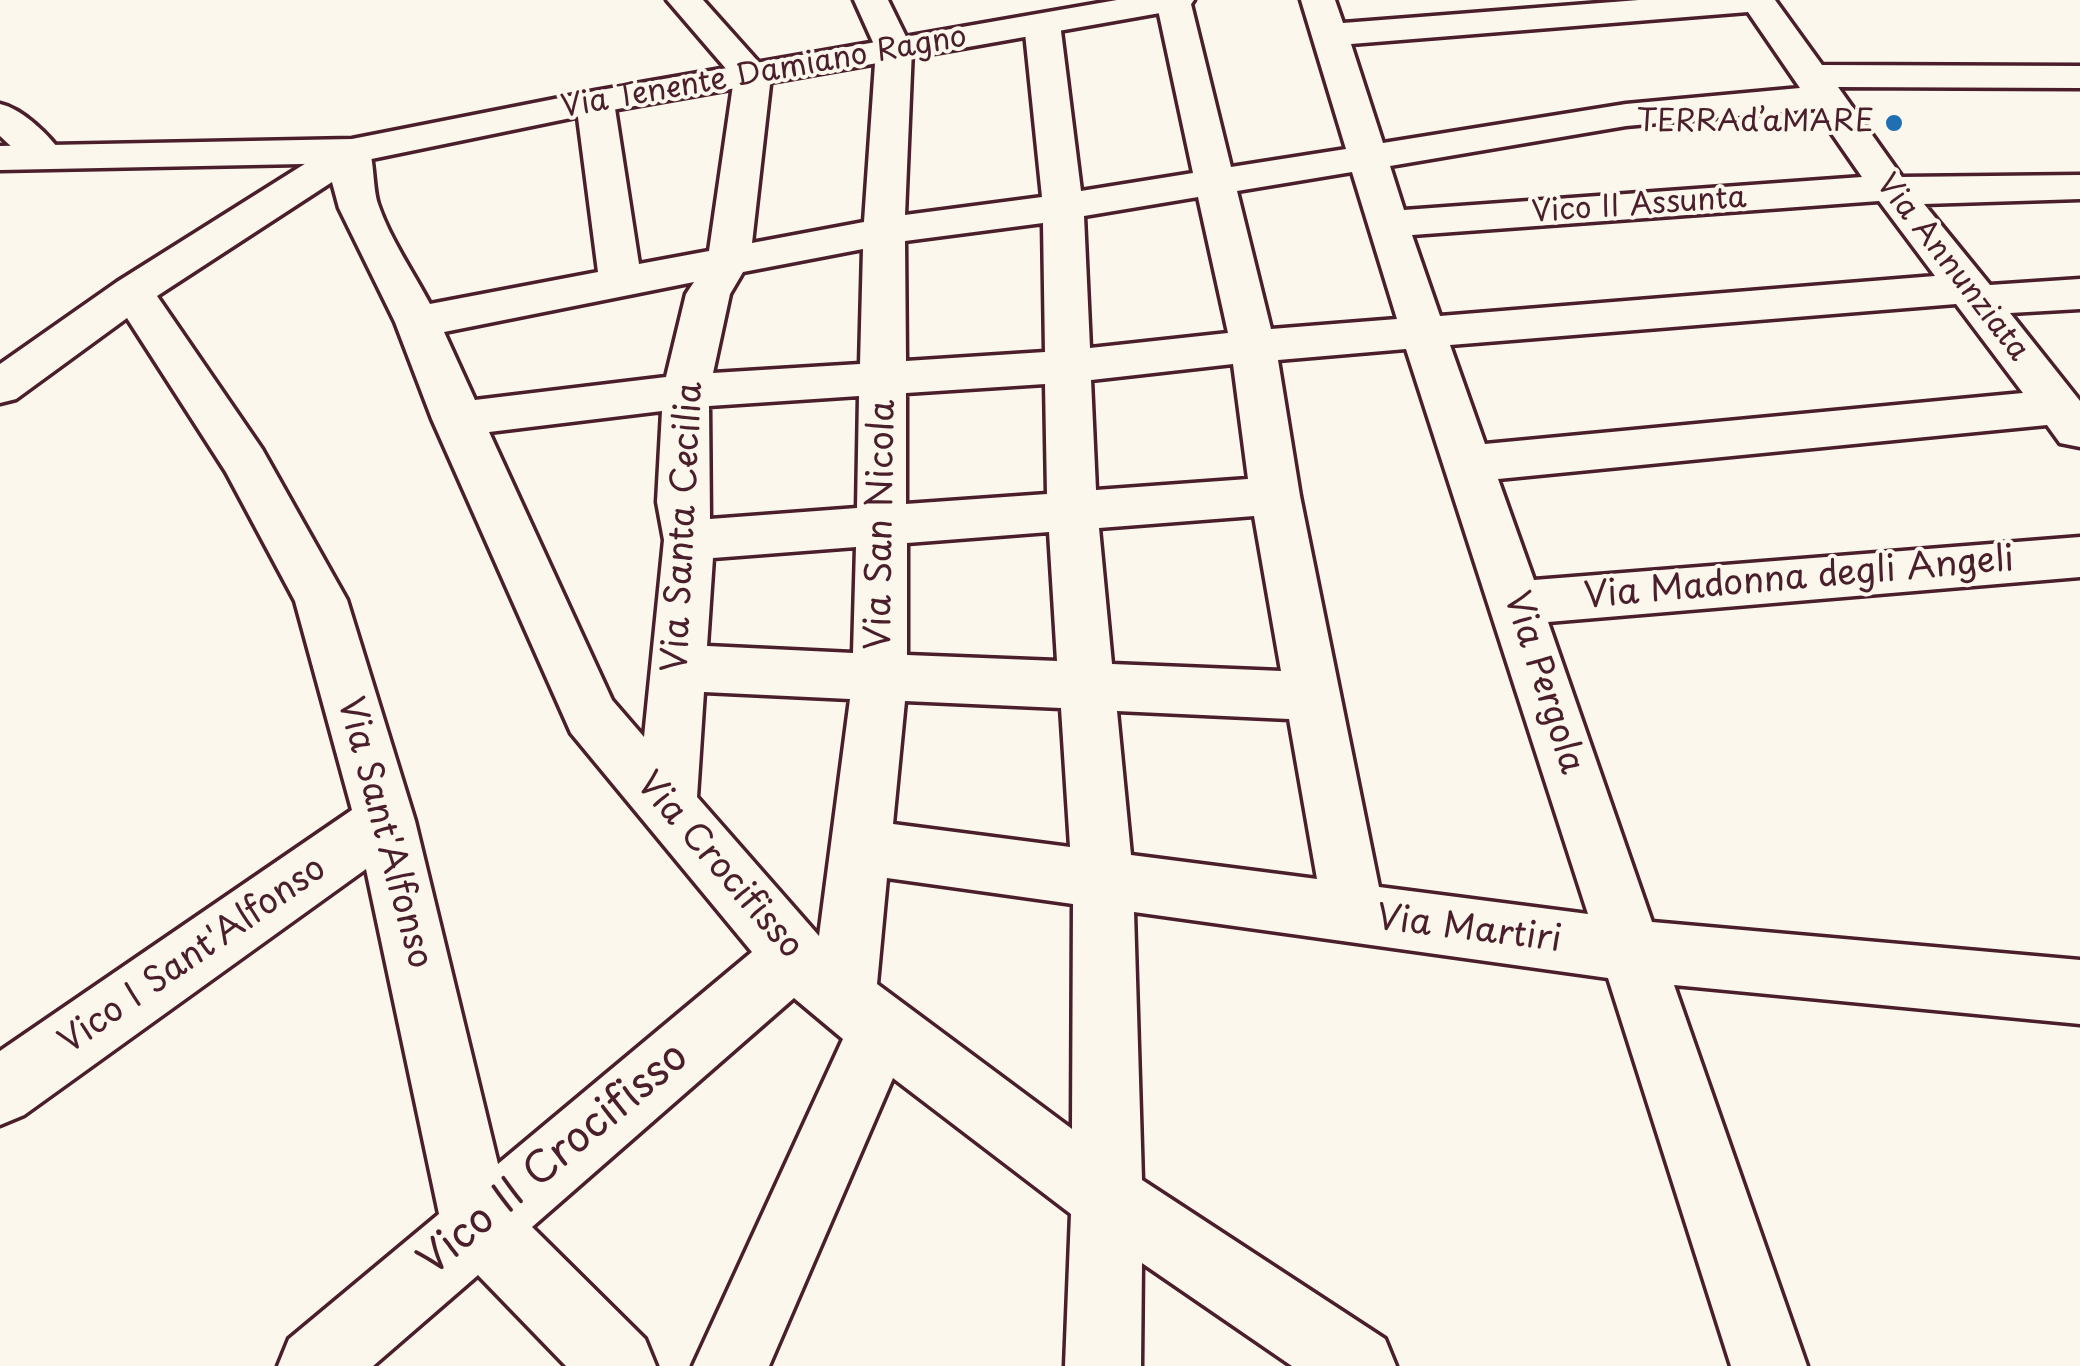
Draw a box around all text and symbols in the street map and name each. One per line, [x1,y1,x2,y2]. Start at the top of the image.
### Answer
street label: Via Tenente Damiano Ragno [558,20,970,126]
place label: TERRAd’aMARE [1637,105,1874,141]
marker: TERRAd’aMARE [1883,112,1905,134]
street label: Via Annunziata [1868,168,2036,368]
street label: Vico II Assunta [1530,181,1748,231]
street label: Via Santa Cecilia [655,381,713,673]
street label: Via San Nicola [859,400,905,650]
street label: Via Madonna degli Angeli [1582,539,2016,619]
street label: Via Pergola [1494,587,1592,779]
street label: Via Sant'Alfonso [328,693,440,973]
street label: Via Crocifisso [627,764,811,968]
street label: Vico I Sant'Alfonso [51,848,335,1064]
street label: Via Martiri [1374,898,1564,962]
street label: Vico II Crocifisso [409,1033,699,1287]

